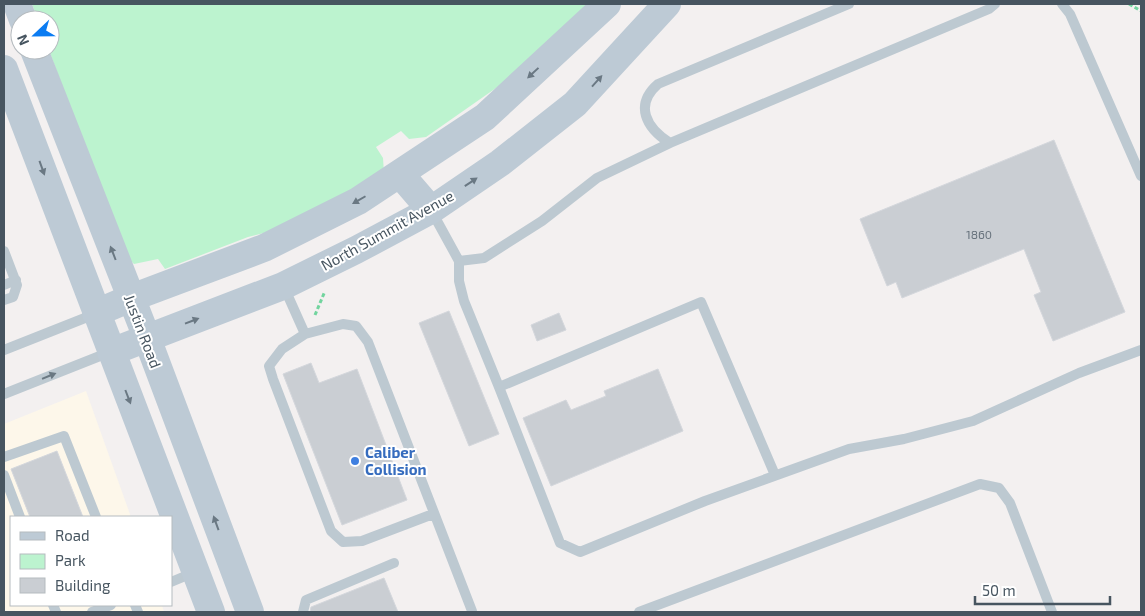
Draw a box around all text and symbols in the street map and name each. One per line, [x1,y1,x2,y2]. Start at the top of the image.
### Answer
north arrow [10,10,60,60]
text: N [13,32,32,48]
one-way arrow [528,67,540,79]
one-way arrow [591,75,603,87]
one-way arrow [39,161,46,176]
one-way arrow [464,177,478,187]
street label: North Summit Avenue [318,186,456,274]
one-way arrow [352,196,365,205]
house number: 1860 [966,227,992,241]
one-way arrow [109,245,117,260]
street label: Justin Road [121,292,165,370]
one-way arrow [185,316,199,324]
one-way arrow [42,372,56,380]
one-way arrow [125,390,132,405]
place label: Caliber Collision [365,443,427,478]
marker: Caliber Collision [349,455,361,467]
one-way arrow [212,515,220,530]
legend [10,516,172,606]
text: Road [55,526,90,544]
text: Park [55,551,86,569]
scale bar [975,574,1110,606]
text: Building [55,576,111,594]
text: 50 m [982,581,1016,599]

